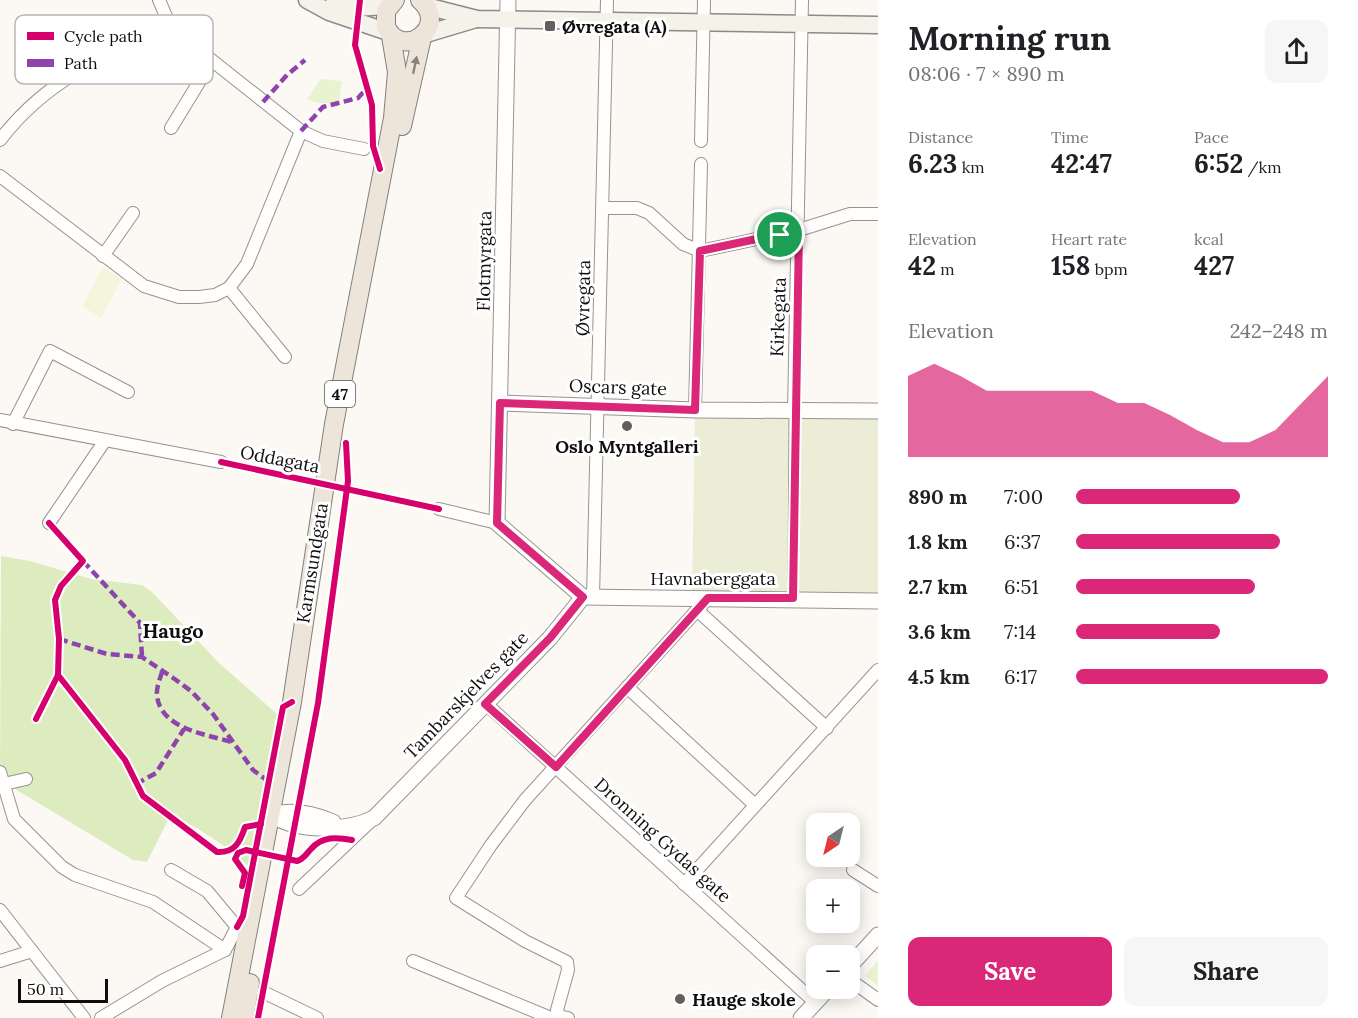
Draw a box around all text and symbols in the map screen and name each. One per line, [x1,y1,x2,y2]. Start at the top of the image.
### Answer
legend [15,15,213,84]
place label: Øvregata (A) [562,15,666,38]
text: Morning run [908,17,1111,59]
marker: Øvregata (A) [543,19,557,33]
button: share [1265,20,1328,83]
text: Cycle path [64,26,143,46]
text: Path [64,53,98,73]
one-way arrow [410,56,420,74]
text: 08:06 · 7 × 890 m [908,61,1065,86]
text: Distance [908,127,973,147]
text: Time [1051,127,1089,147]
text: Pace [1194,127,1229,147]
text: 6.23 [908,147,957,180]
text: 42:47 [1051,147,1112,180]
text: 6:52 [1194,147,1243,180]
text: km [957,157,985,177]
text: /km [1243,157,1282,177]
pin [754,209,805,260]
street label: Flotmyrgata [472,210,496,312]
icon: arrive [763,218,796,251]
text: Elevation [908,229,977,249]
text: Heart rate [1051,229,1127,249]
text: kcal [1194,229,1224,249]
text: 42 [908,249,936,282]
text: 158 [1051,249,1090,282]
text: 427 [1194,249,1234,282]
text: m [936,259,955,279]
text: bpm [1090,259,1128,279]
street label: Øvregata [571,260,595,336]
street label: Kirkegata [765,277,791,357]
text: Elevation [908,318,994,343]
text: 242–248 m [1230,318,1328,343]
street label: Oscars gate [569,374,668,400]
road number: 47 [325,381,355,407]
marker: Oslo Myntgalleri [620,419,634,433]
place label: Oslo Myntgalleri [555,435,699,458]
street label: Oddagata [238,440,322,478]
text: 890 m [908,484,967,509]
text: 7:00 [1004,484,1043,509]
street label: Karmsundgata [291,501,333,625]
text: 1.8 km [908,529,968,554]
text: 6:37 [1004,529,1040,554]
street label: Havnaberggata [650,567,776,590]
text: 2.7 km [908,574,968,599]
text: 6:51 [1004,574,1039,599]
district label: Haugo [142,618,204,643]
text: 3.6 km [908,619,971,644]
text: 7:14 [1004,619,1036,644]
street label: Tambarskjelves gate [399,626,533,764]
text: 4.5 km [908,664,970,689]
text: 6:17 [1004,664,1037,689]
street label: Dronning Gydas gate [590,773,736,908]
north arrow [806,813,860,867]
map controls [806,813,860,999]
button: + [806,879,860,933]
button: Save [908,937,1112,1006]
button: Share [1124,937,1328,1006]
button: − [806,945,860,999]
scale bar [18,976,108,1004]
text: 50 m [27,979,64,999]
place label: Hauge skole [692,988,796,1011]
marker: Hauge skole [673,992,687,1006]

